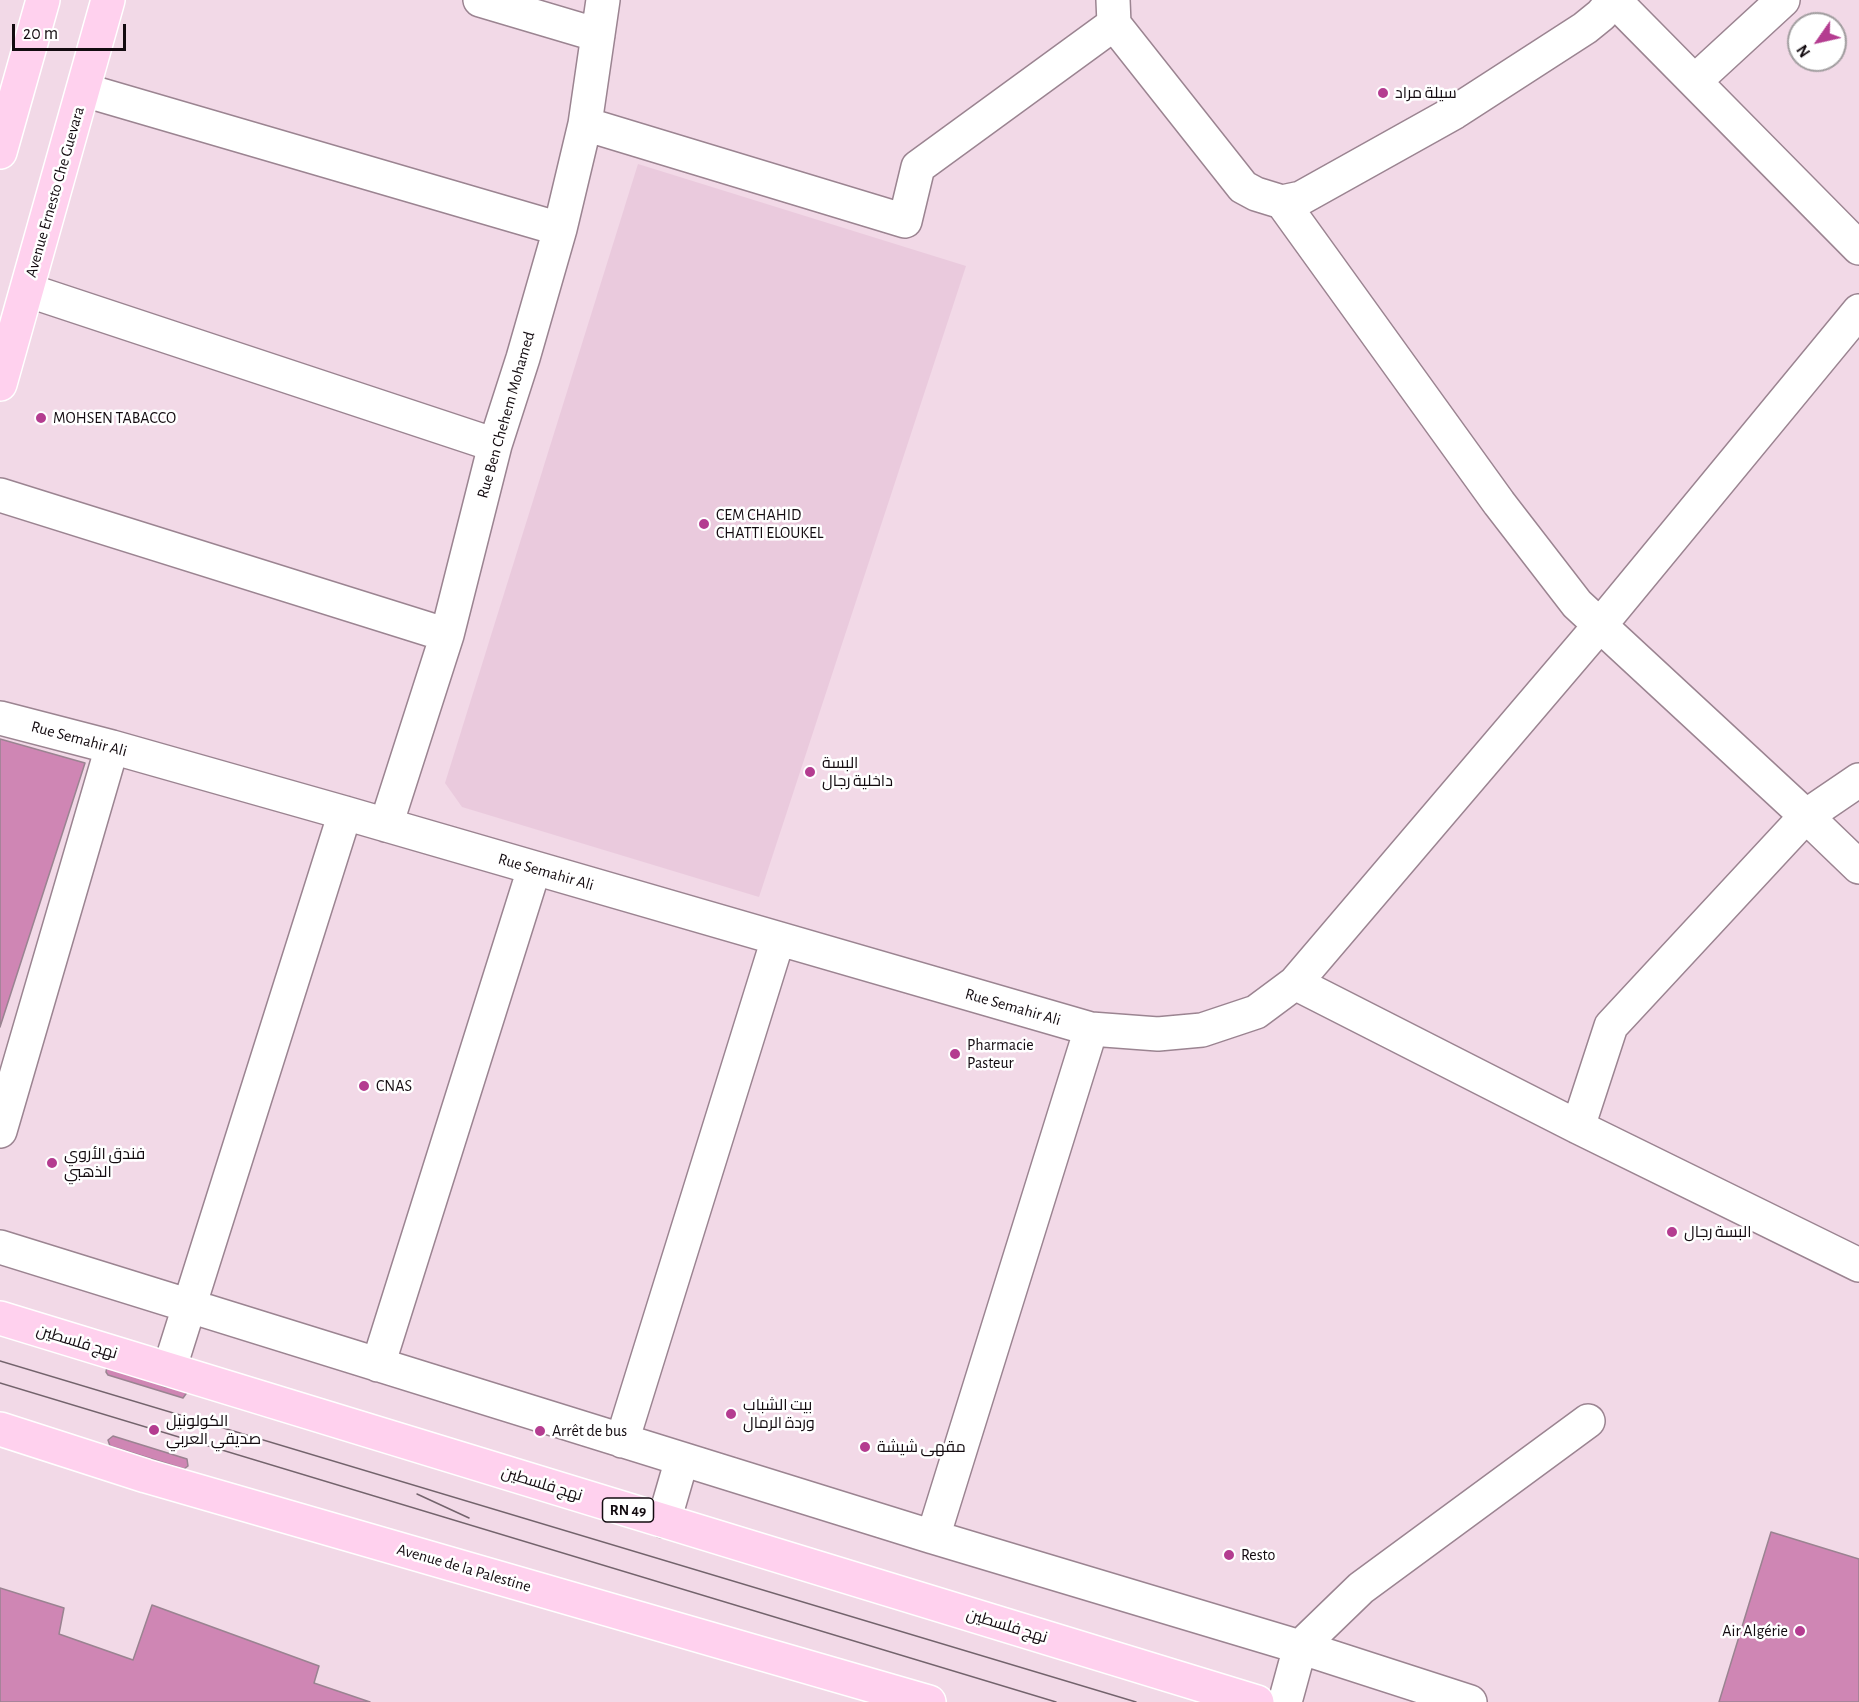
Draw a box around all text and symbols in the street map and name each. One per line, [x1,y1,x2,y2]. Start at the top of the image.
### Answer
scale bar [15,12,129,50]
north arrow [1787,12,1847,72]
text: 20 m [23,25,58,43]
text: N [1794,42,1813,60]
place label: سيلة مراد [1395,83,1457,103]
marker: سيلة مراد [1376,86,1390,100]
street label: Avenue Ernesto Che Guevara [21,105,89,279]
street label: Rue Ben Chehem Mohamed [473,329,539,501]
place label: MOHSEN TABACCO [53,408,176,428]
marker: MOHSEN TABACCO [34,411,48,425]
place label: CEM CHAHID CHATTI ELOUKEL [716,505,823,543]
marker: CEM CHAHID CHATTI ELOUKEL [697,517,711,531]
street label: Rue Semahir Ali [29,717,129,761]
place label: البسة داخلية رجال [822,753,893,791]
marker: البسة داخلية رجال [803,765,817,779]
street label: Rue Semahir Ali [496,849,596,895]
street label: Rue Semahir Ali [963,984,1063,1030]
place label: Pharmacie Pasteur [967,1035,1034,1073]
marker: Pharmacie Pasteur [948,1047,962,1061]
place label: CNAS [376,1076,412,1096]
marker: CNAS [357,1079,371,1093]
place label: فندق الأروي الذهبي [64,1144,145,1182]
marker: فندق الأروي الذهبي [45,1156,59,1170]
place label: البسة رجال [1684,1222,1752,1242]
marker: البسة رجال [1665,1225,1679,1239]
street label: نهج فلسطين [34,1321,120,1363]
place label: بيت الشباب وردة الرمال [743,1395,815,1433]
marker: بيت الشباب وردة الرمال [724,1407,738,1421]
place label: الكولونيل صديقي العربي [166,1411,261,1449]
place label: Arrêt de bus [552,1421,627,1441]
marker: الكولونيل صديقي العربي [147,1423,161,1437]
marker: Arrêt de bus [533,1424,547,1438]
place label: مقهى شيشة [877,1437,966,1457]
marker: مقهى شيشة [858,1440,872,1454]
street label: نهج فلسطين [499,1463,585,1505]
road number: RN 49 [602,1498,654,1522]
street label: Avenue de la Palestine [395,1540,533,1596]
place label: Resto [1241,1545,1275,1565]
marker: Resto [1222,1548,1236,1562]
street label: نهج فلسطين [964,1605,1050,1647]
place label: Air Algérie [1722,1621,1788,1641]
marker: Air Algérie [1793,1624,1807,1638]

